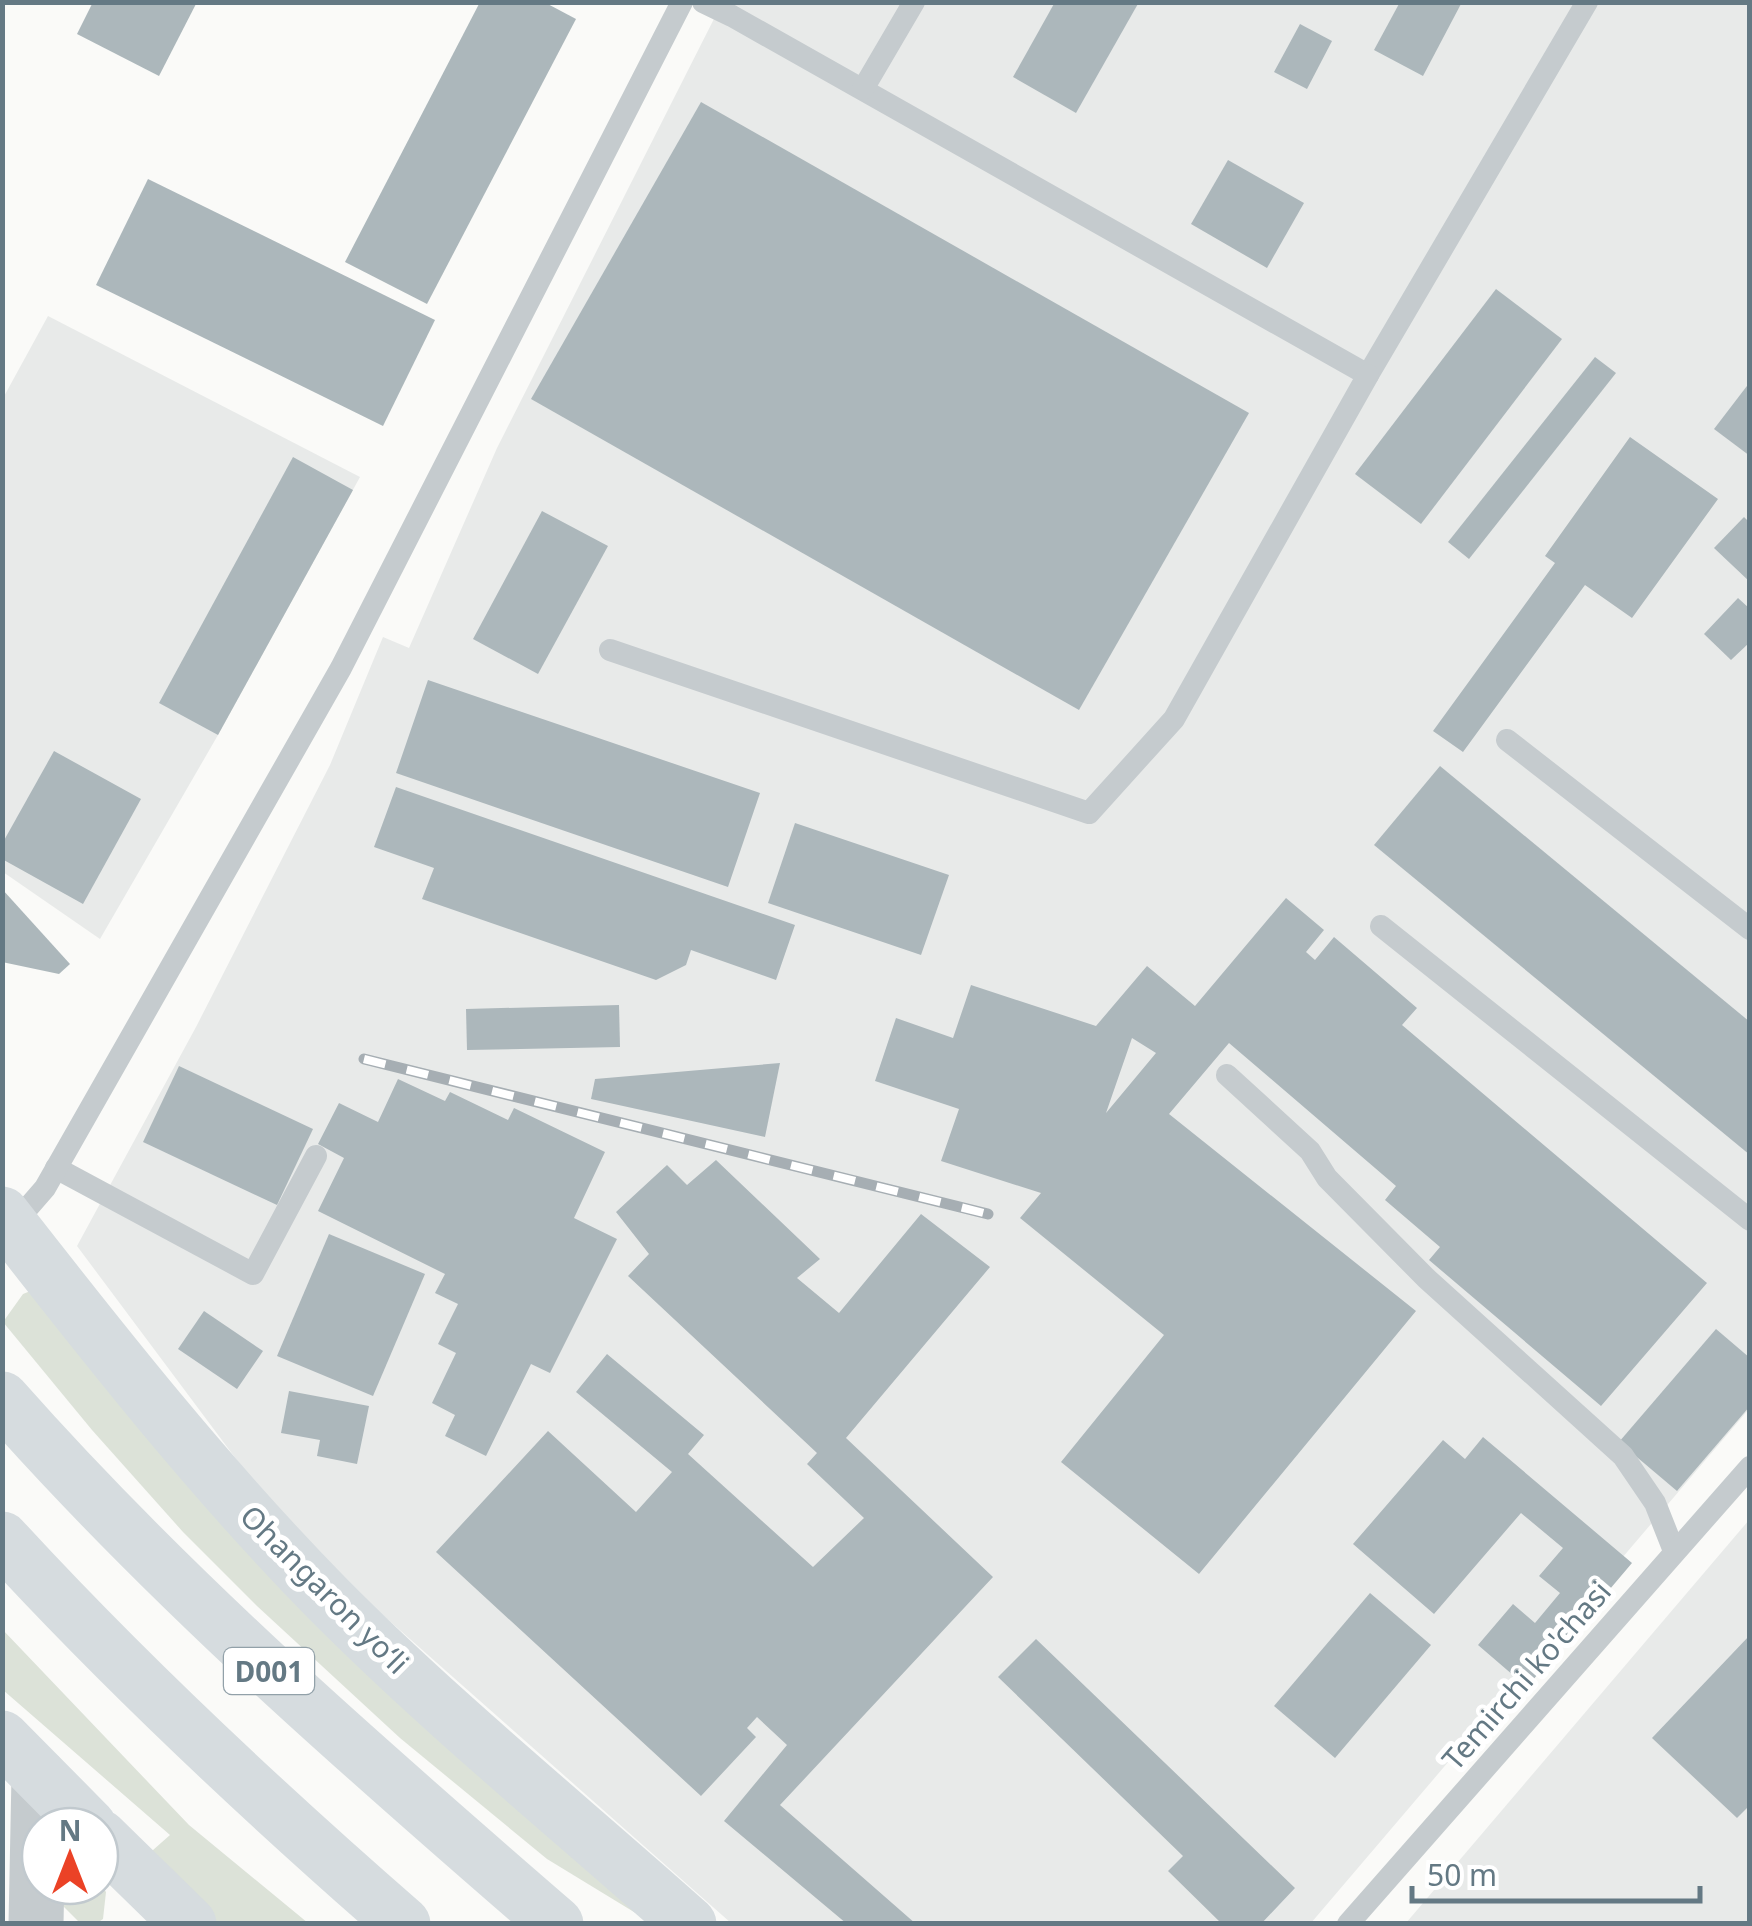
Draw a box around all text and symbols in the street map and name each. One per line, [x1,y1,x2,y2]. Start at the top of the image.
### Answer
street label: Ohangaron yoʻli [232,1496,418,1682]
street label: Temirchi ko'chasi [1432,1572,1620,1778]
road number: D001 [224,1648,314,1694]
north arrow [20,1806,120,1906]
text: N [59,1811,81,1849]
scale bar [1412,1841,1700,1903]
text: 50 m [1427,1854,1497,1895]

